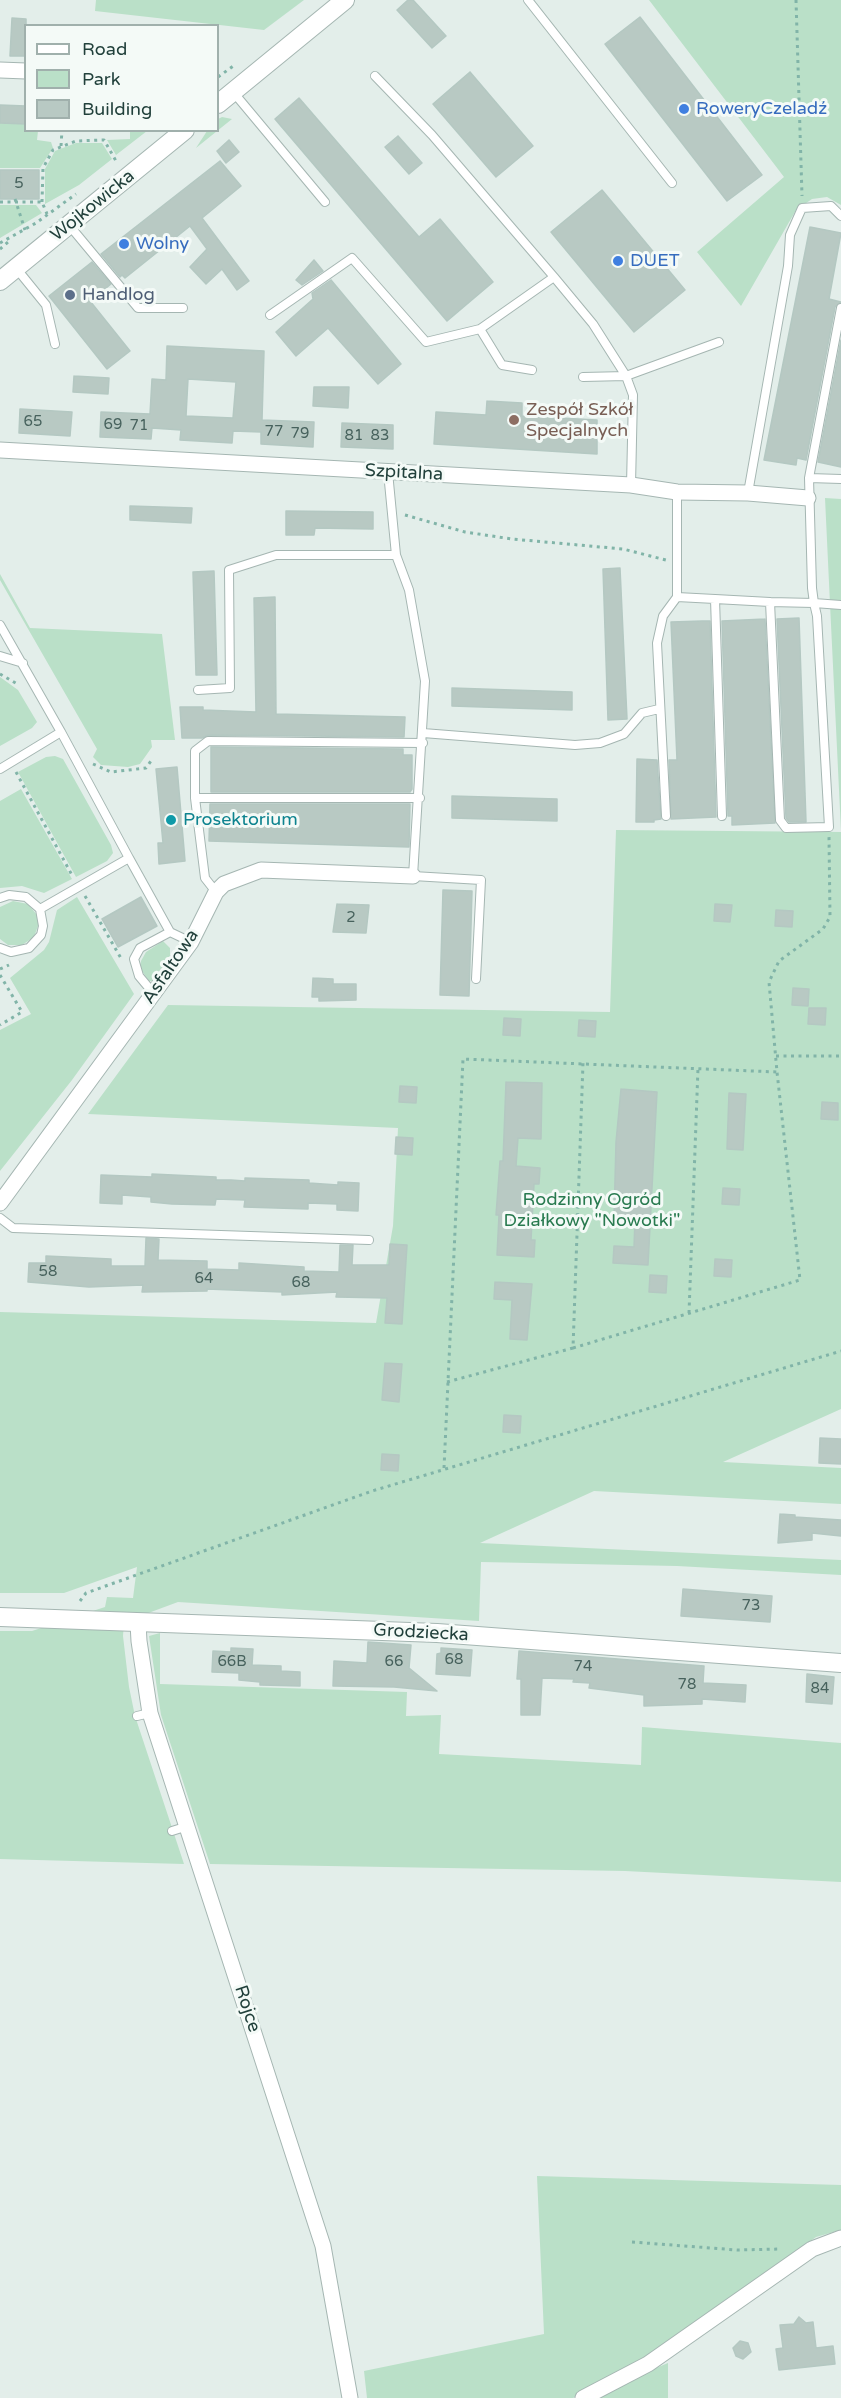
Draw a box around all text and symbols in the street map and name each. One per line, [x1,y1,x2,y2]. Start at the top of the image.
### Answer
legend [24,24,219,132]
text: Road [82,38,127,60]
text: Park [82,68,120,90]
text: Building [82,98,152,120]
place label: RoweryCzeladź [696,98,827,120]
marker: RoweryCzeladź [677,102,691,116]
street label: Wojkowicka [47,166,139,246]
house number: 5 [14,175,24,193]
place label: Wolny [136,233,189,255]
marker: Wolny [117,237,131,251]
place label: DUET [630,250,680,272]
marker: DUET [611,254,625,268]
place label: Handlog [82,284,155,306]
marker: Handlog [63,288,77,302]
place label: Zespół Szkół Specjalnych [526,399,633,442]
house number: 65 [24,413,42,431]
marker: Zespół Szkół Specjalnych [507,413,521,427]
house number: 69 [104,416,122,434]
house number: 71 [130,417,148,435]
house number: 77 [265,423,283,441]
house number: 79 [291,425,309,443]
house number: 81 [345,427,363,445]
house number: 83 [371,427,389,445]
street label: Szpitalna [364,460,444,486]
place label: Prosektorium [183,809,298,831]
marker: Prosektorium [164,813,178,827]
house number: 2 [346,909,356,927]
street label: Asfaltowa [138,926,204,1008]
park label: Rodzinny Ogród Działkowy "Nowotki" [504,1189,680,1232]
house number: 58 [39,1263,57,1281]
house number: 64 [195,1270,213,1288]
house number: 68 [292,1274,310,1292]
house number: 73 [742,1597,760,1615]
street label: Grodziecka [373,1620,469,1646]
house number: 68 [445,1651,463,1669]
house number: 66B [217,1653,247,1671]
house number: 66 [385,1653,403,1671]
house number: 74 [574,1658,592,1676]
house number: 78 [678,1676,696,1694]
house number: 84 [811,1680,829,1698]
street label: Rojce [229,1983,265,2035]

